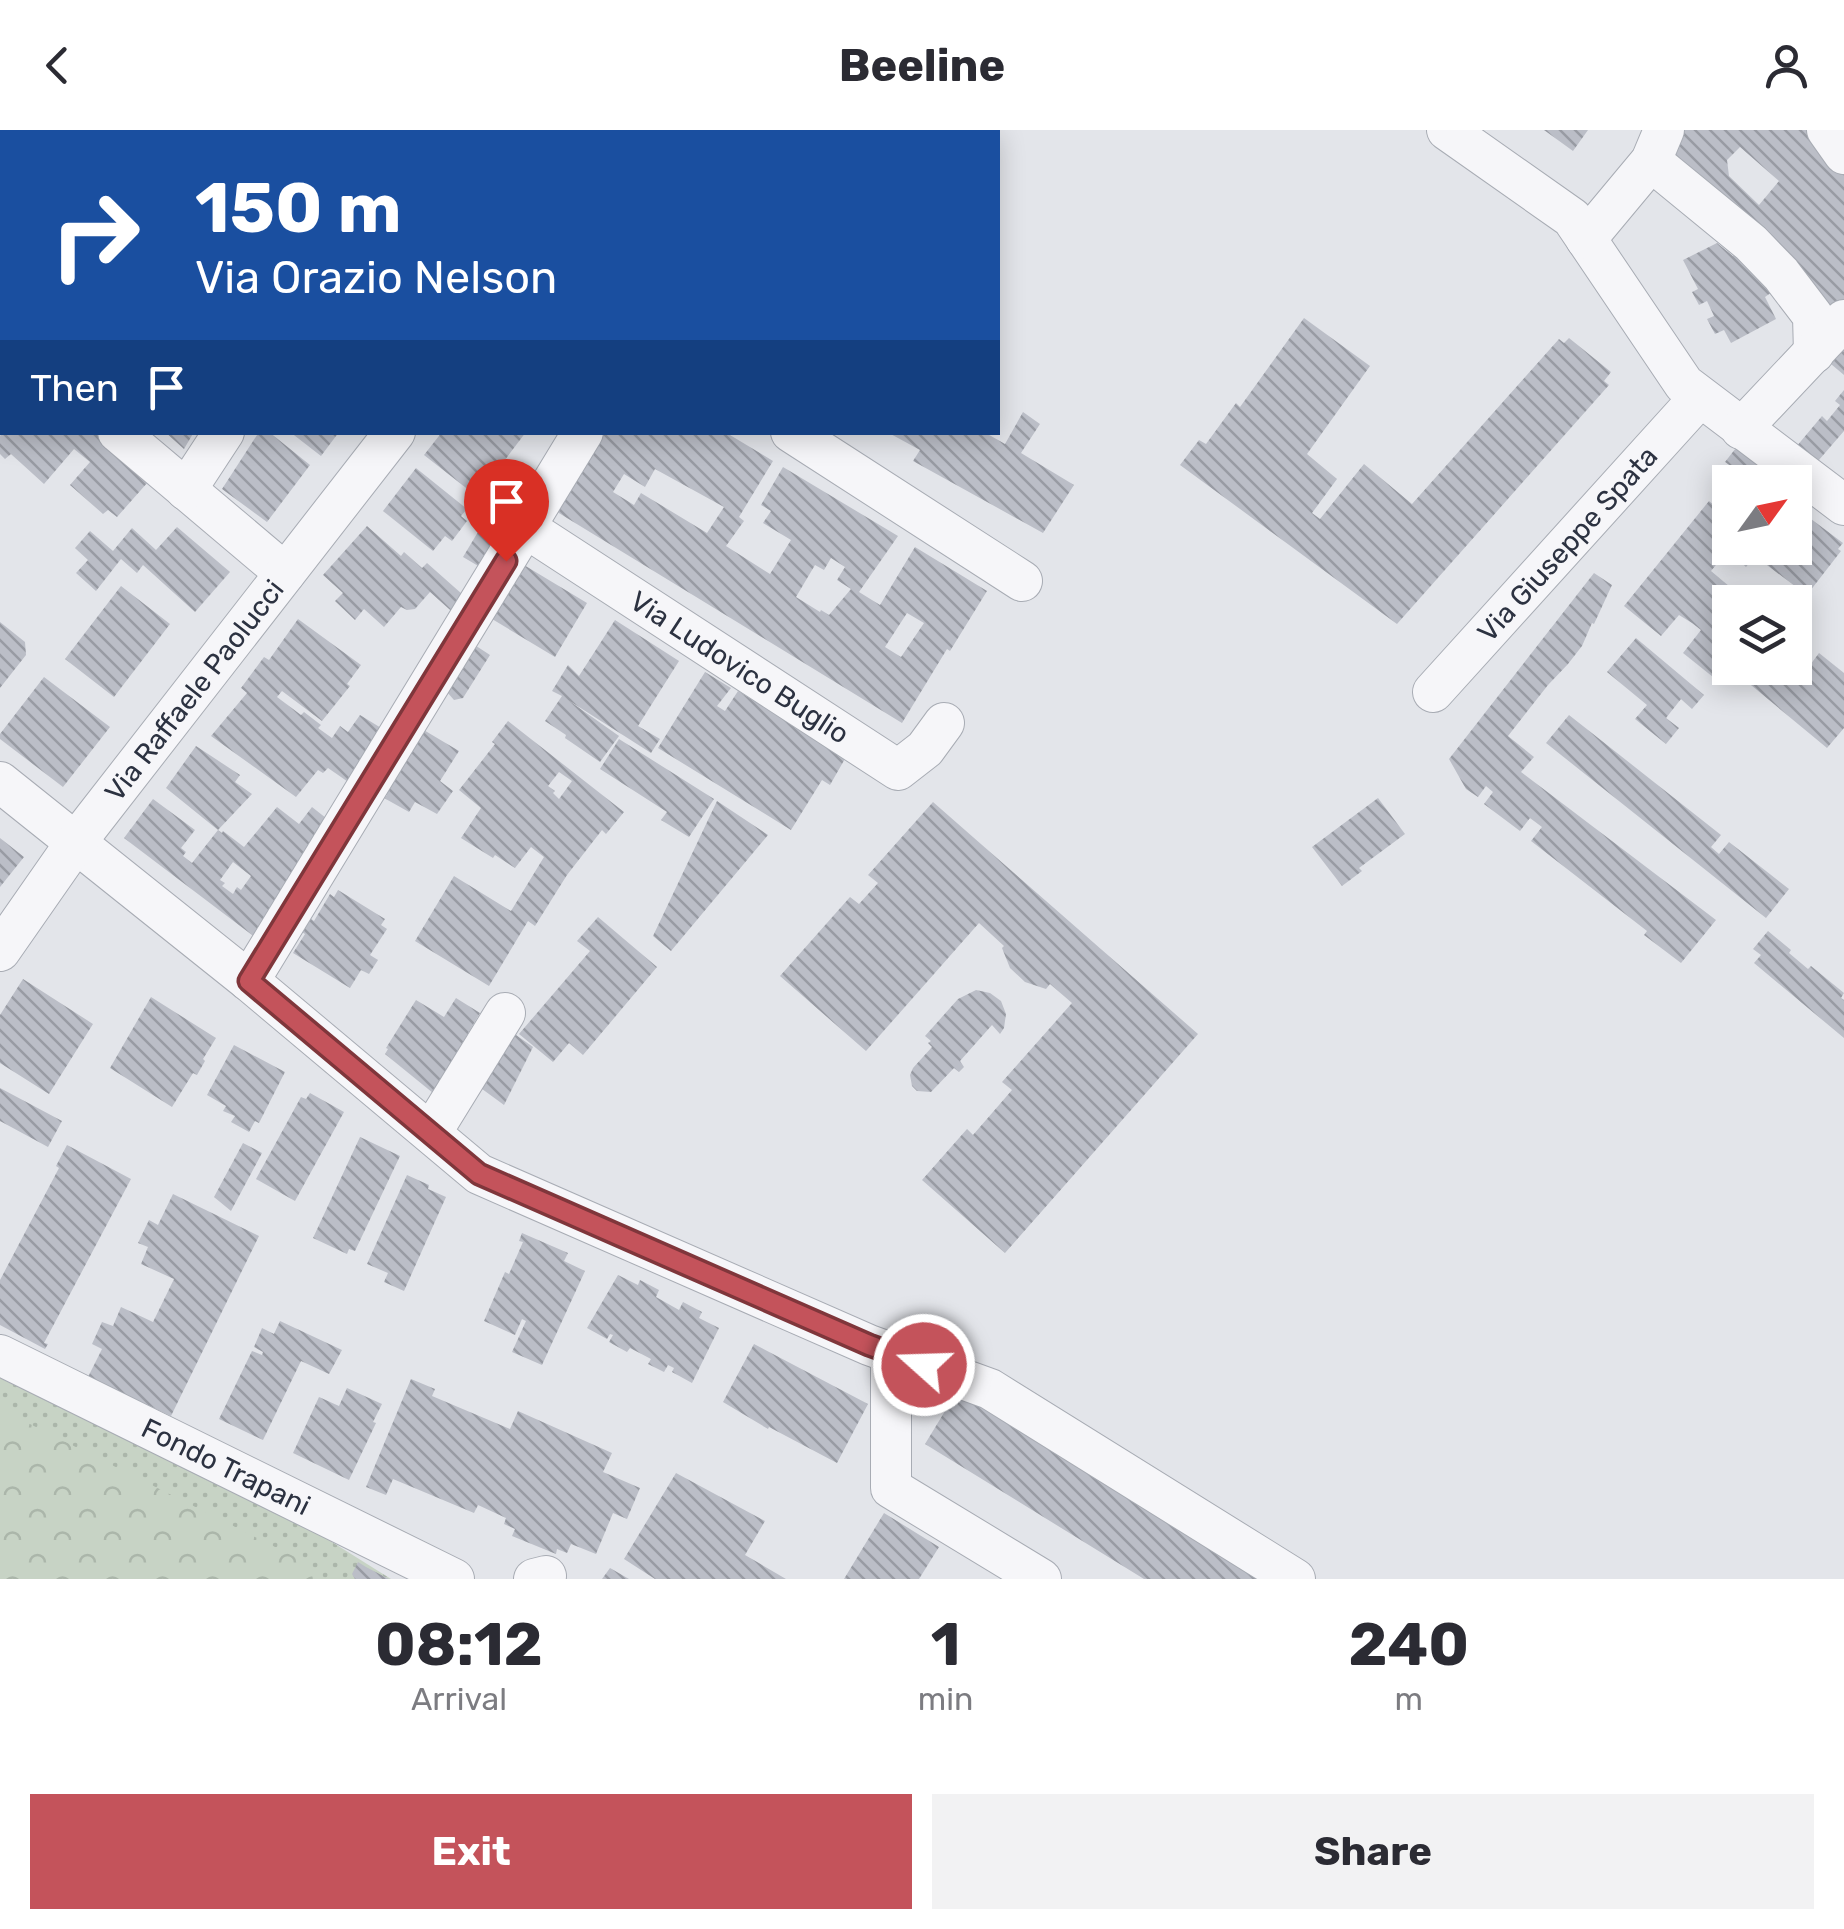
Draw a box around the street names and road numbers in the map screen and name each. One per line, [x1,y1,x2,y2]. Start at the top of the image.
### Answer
street label: Via Giuseppe Spata [1471,440,1664,649]
street label: Via Raffaele Paolucci [98,573,291,808]
street label: Via Ludovico Buglio [624,584,855,751]
street label: Fondo Trapani [136,1411,315,1522]

